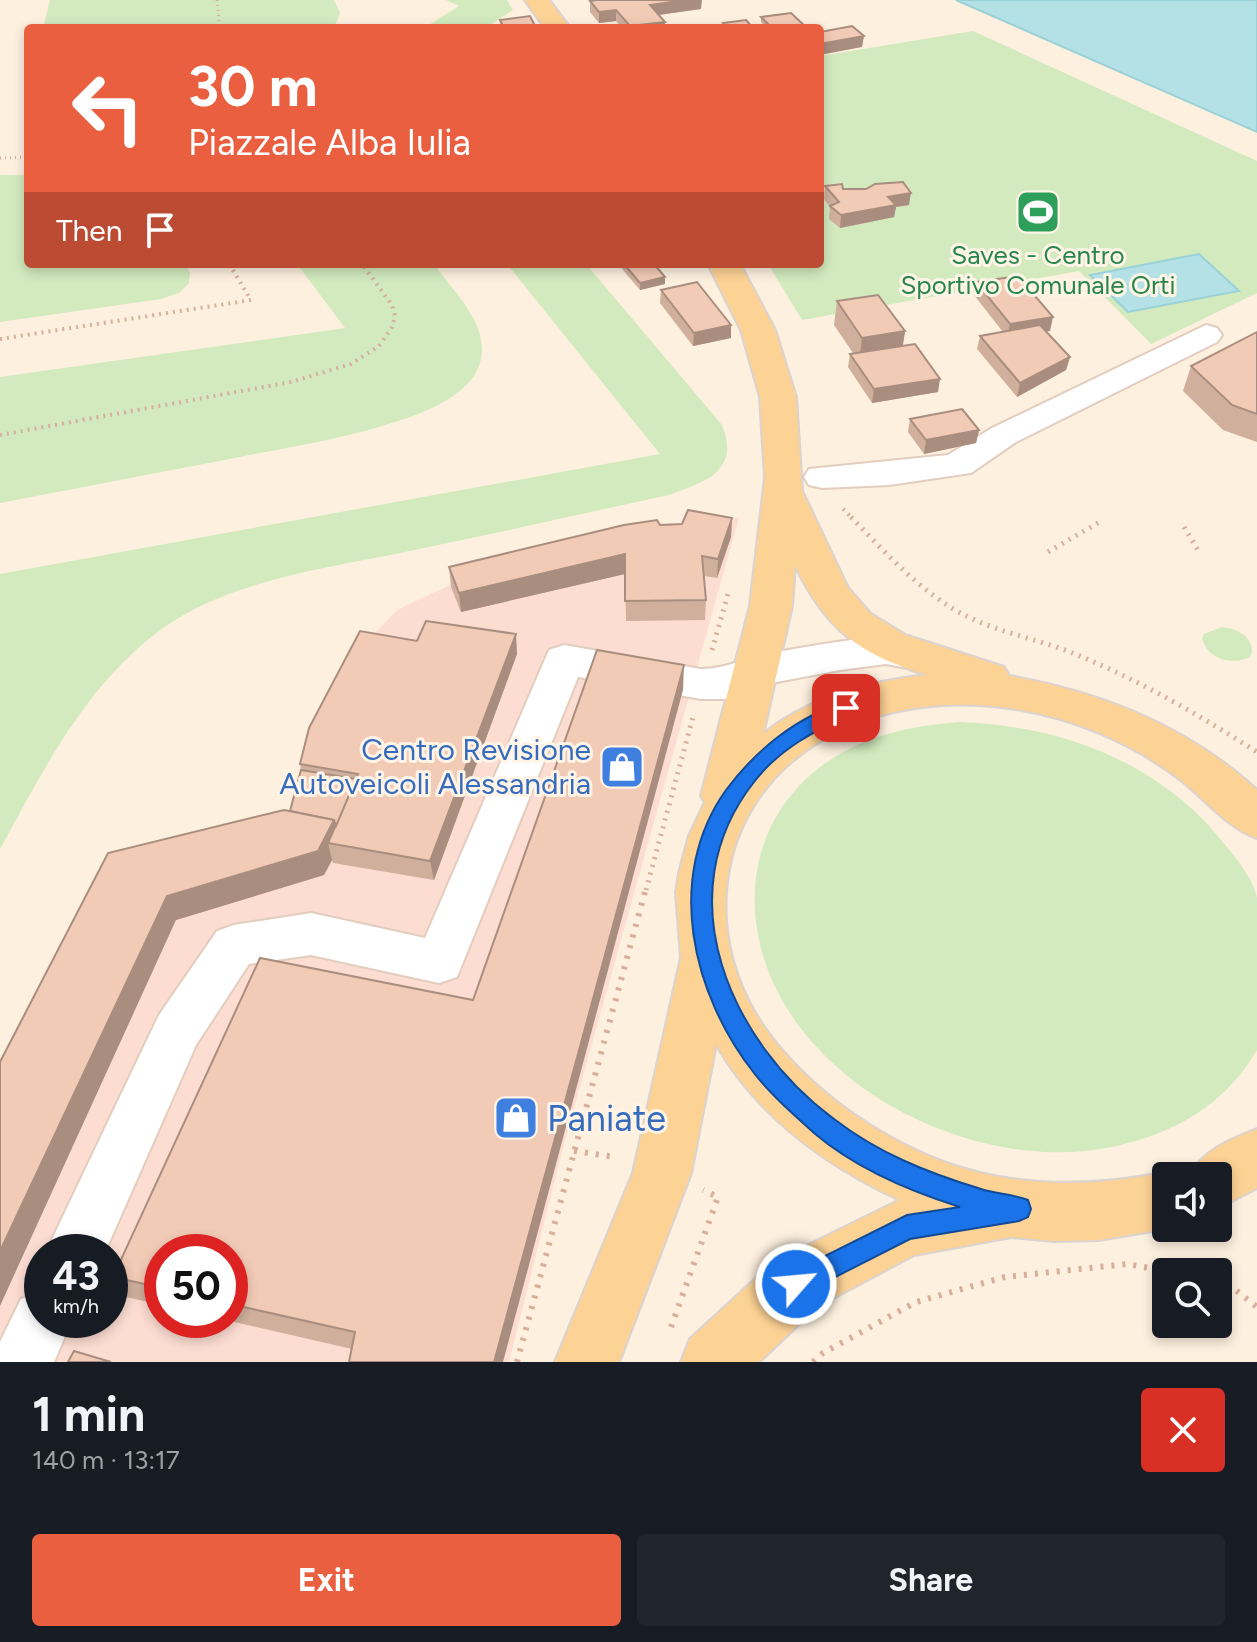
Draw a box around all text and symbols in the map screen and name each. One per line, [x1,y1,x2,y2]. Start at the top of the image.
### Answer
text: 30 m [188,53,318,120]
icon: left [56,56,160,160]
text: Piazzale Alba Iulia [188,121,471,164]
sports icon: Saves - Centro Sportivo Comunale Orti [1014,188,1062,236]
icon: arrive [138,208,182,252]
text: Then [56,212,122,249]
place label: Saves - Centro Sportivo Comunale Orti [900,239,1176,301]
pin [812,674,880,742]
icon: arrive [824,686,868,730]
place label: Centro Revisione Autoveicoli Alessandria [279,731,591,802]
shop icon: Centro Revisione Autoveicoli Alessandria [598,743,646,791]
shop icon: Paniate [492,1094,540,1142]
place label: Paniate [547,1097,666,1140]
map controls [1152,1162,1232,1338]
button: sound [1152,1162,1232,1242]
speed limit sign: 50 [144,1234,248,1338]
position arrow [754,1242,838,1326]
text: 43 [52,1252,100,1300]
button: search [1152,1258,1232,1338]
text: km/h [53,1294,99,1318]
text: 1 min [32,1385,145,1443]
button: close [1141,1388,1225,1472]
text: 140 m · 13:17 [32,1444,180,1476]
button: Exit [32,1534,621,1626]
button: Share [637,1534,1225,1626]

